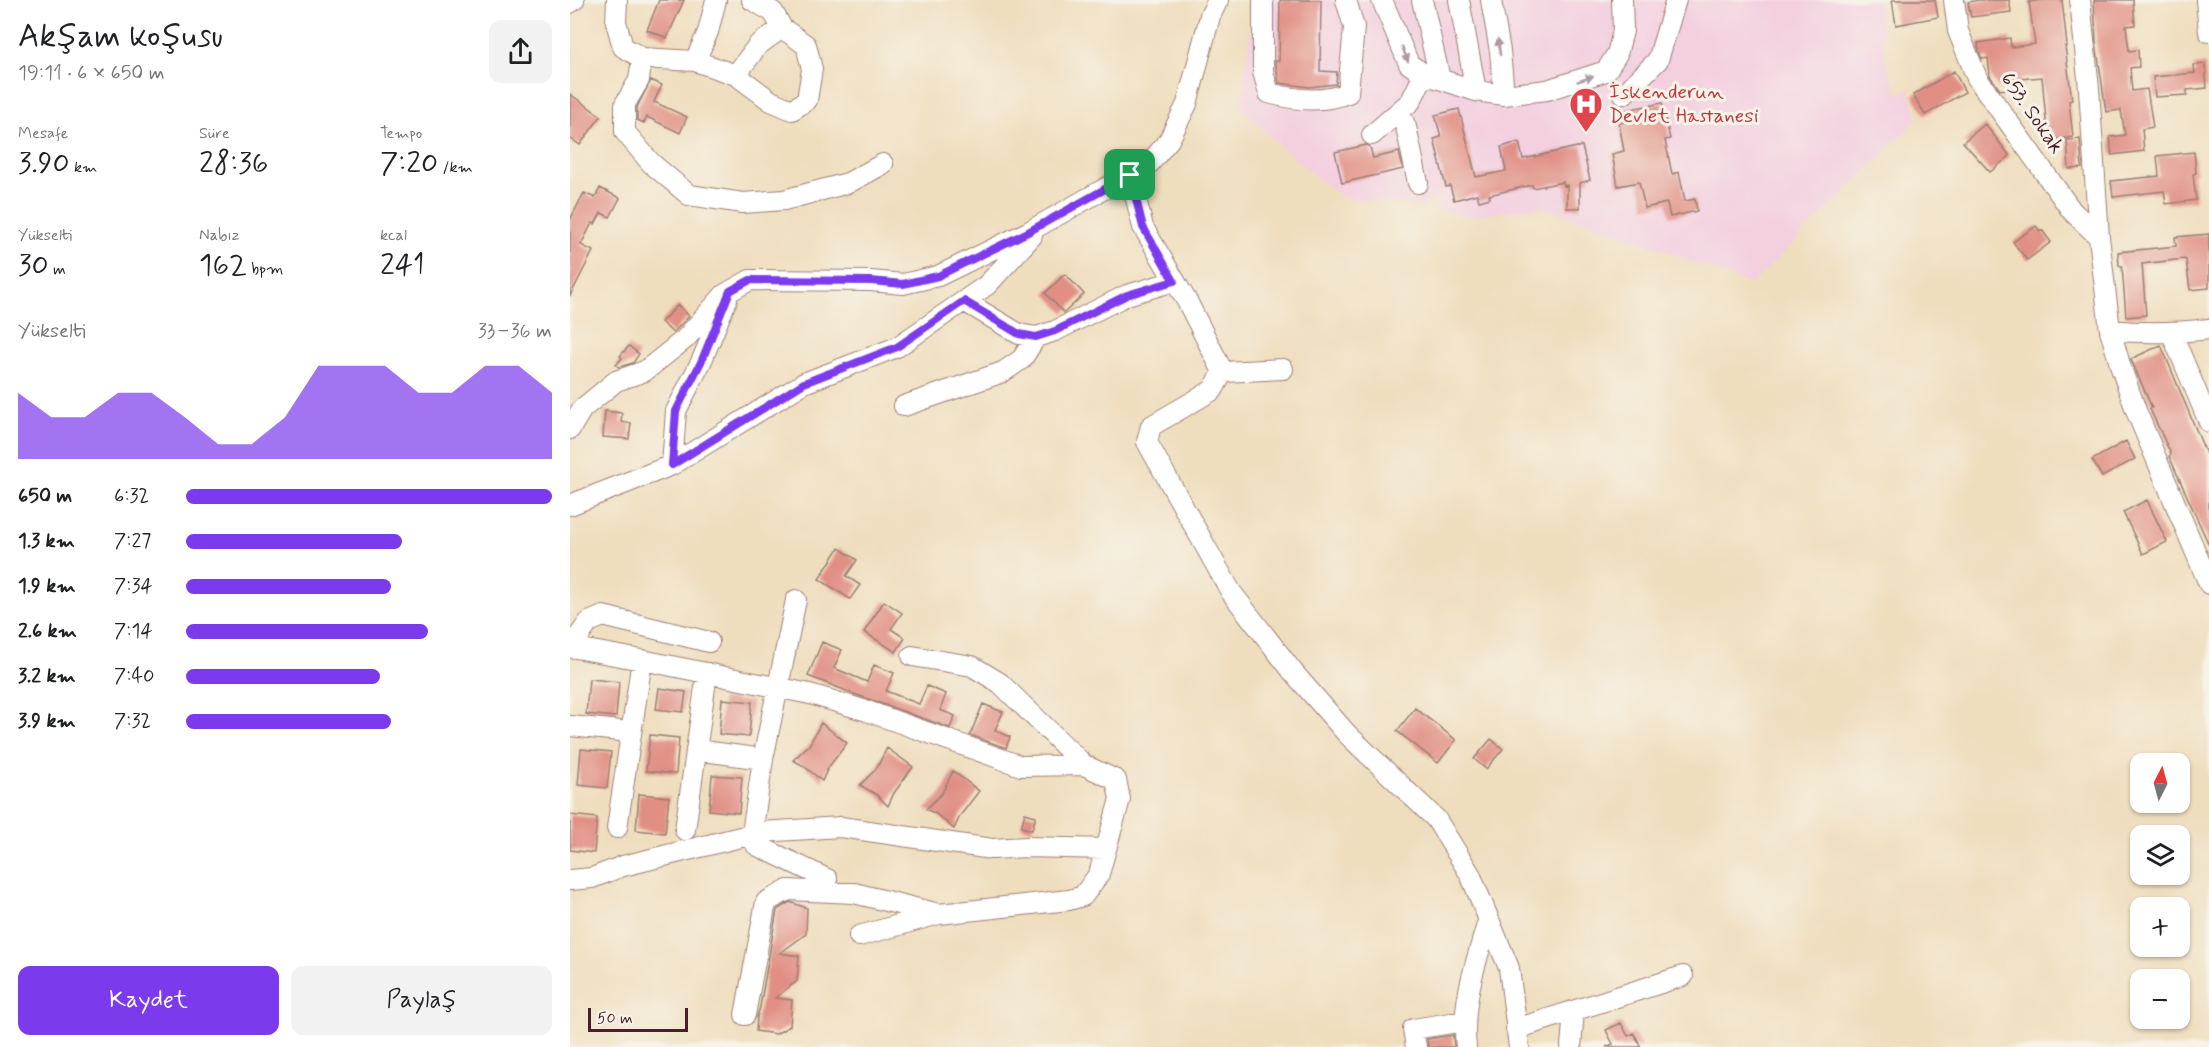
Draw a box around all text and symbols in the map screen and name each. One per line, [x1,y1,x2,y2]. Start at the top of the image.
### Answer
text: Akşam koşusu [18,15,223,59]
button: share [489,20,552,83]
one-way arrow [1494,38,1503,57]
one-way arrow [1400,45,1410,63]
text: 19:11 · 6 × 650 m [18,60,165,87]
street label: 653. Sokak [1994,67,2070,159]
one-way arrow [1576,73,1594,83]
place label: İskenderun Devlet Hastanesi [1609,78,1759,130]
hospital icon: İskenderun Devlet Hastanesi [1568,86,1604,133]
text: Mesafe [18,123,68,144]
text: Süre [199,123,230,144]
text: Tempo [380,123,422,144]
text: 3.90 [18,144,70,183]
text: 28:36 [199,144,268,183]
text: 7:20 [380,144,438,183]
pin [1104,149,1155,200]
text: km [70,157,97,178]
text: /km [438,157,473,178]
icon: arrive [1113,158,1146,191]
text: Yükselti [18,225,72,246]
text: Nabız [199,225,240,246]
text: kcal [380,225,407,246]
text: 30 [18,246,49,285]
text: 162 [199,246,247,285]
text: 241 [380,246,425,285]
text: m [49,259,66,280]
text: bpm [247,259,283,280]
text: Yükselti [18,318,86,345]
text: 33–36 m [478,318,552,345]
text: 650 m [18,483,72,510]
text: 6:32 [114,483,149,510]
text: 1.3 km [18,528,75,555]
text: 7:27 [114,528,151,555]
text: 1.9 km [18,573,76,600]
text: 7:34 [114,573,153,600]
text: 2.6 km [18,618,77,645]
text: 7:14 [114,618,153,645]
text: 3.2 km [18,663,76,690]
text: 7:40 [114,663,155,690]
text: 3.9 km [18,708,76,735]
text: 7:32 [114,708,151,735]
north arrow [2130,753,2190,813]
map controls [2130,753,2190,1029]
button: layers [2130,825,2190,885]
button: + [2130,897,2190,957]
button: Kaydet [18,966,279,1035]
button: Paylaş [291,966,552,1035]
button: − [2130,969,2190,1029]
scale bar [588,1005,688,1032]
text: 50 m [597,1008,633,1029]

